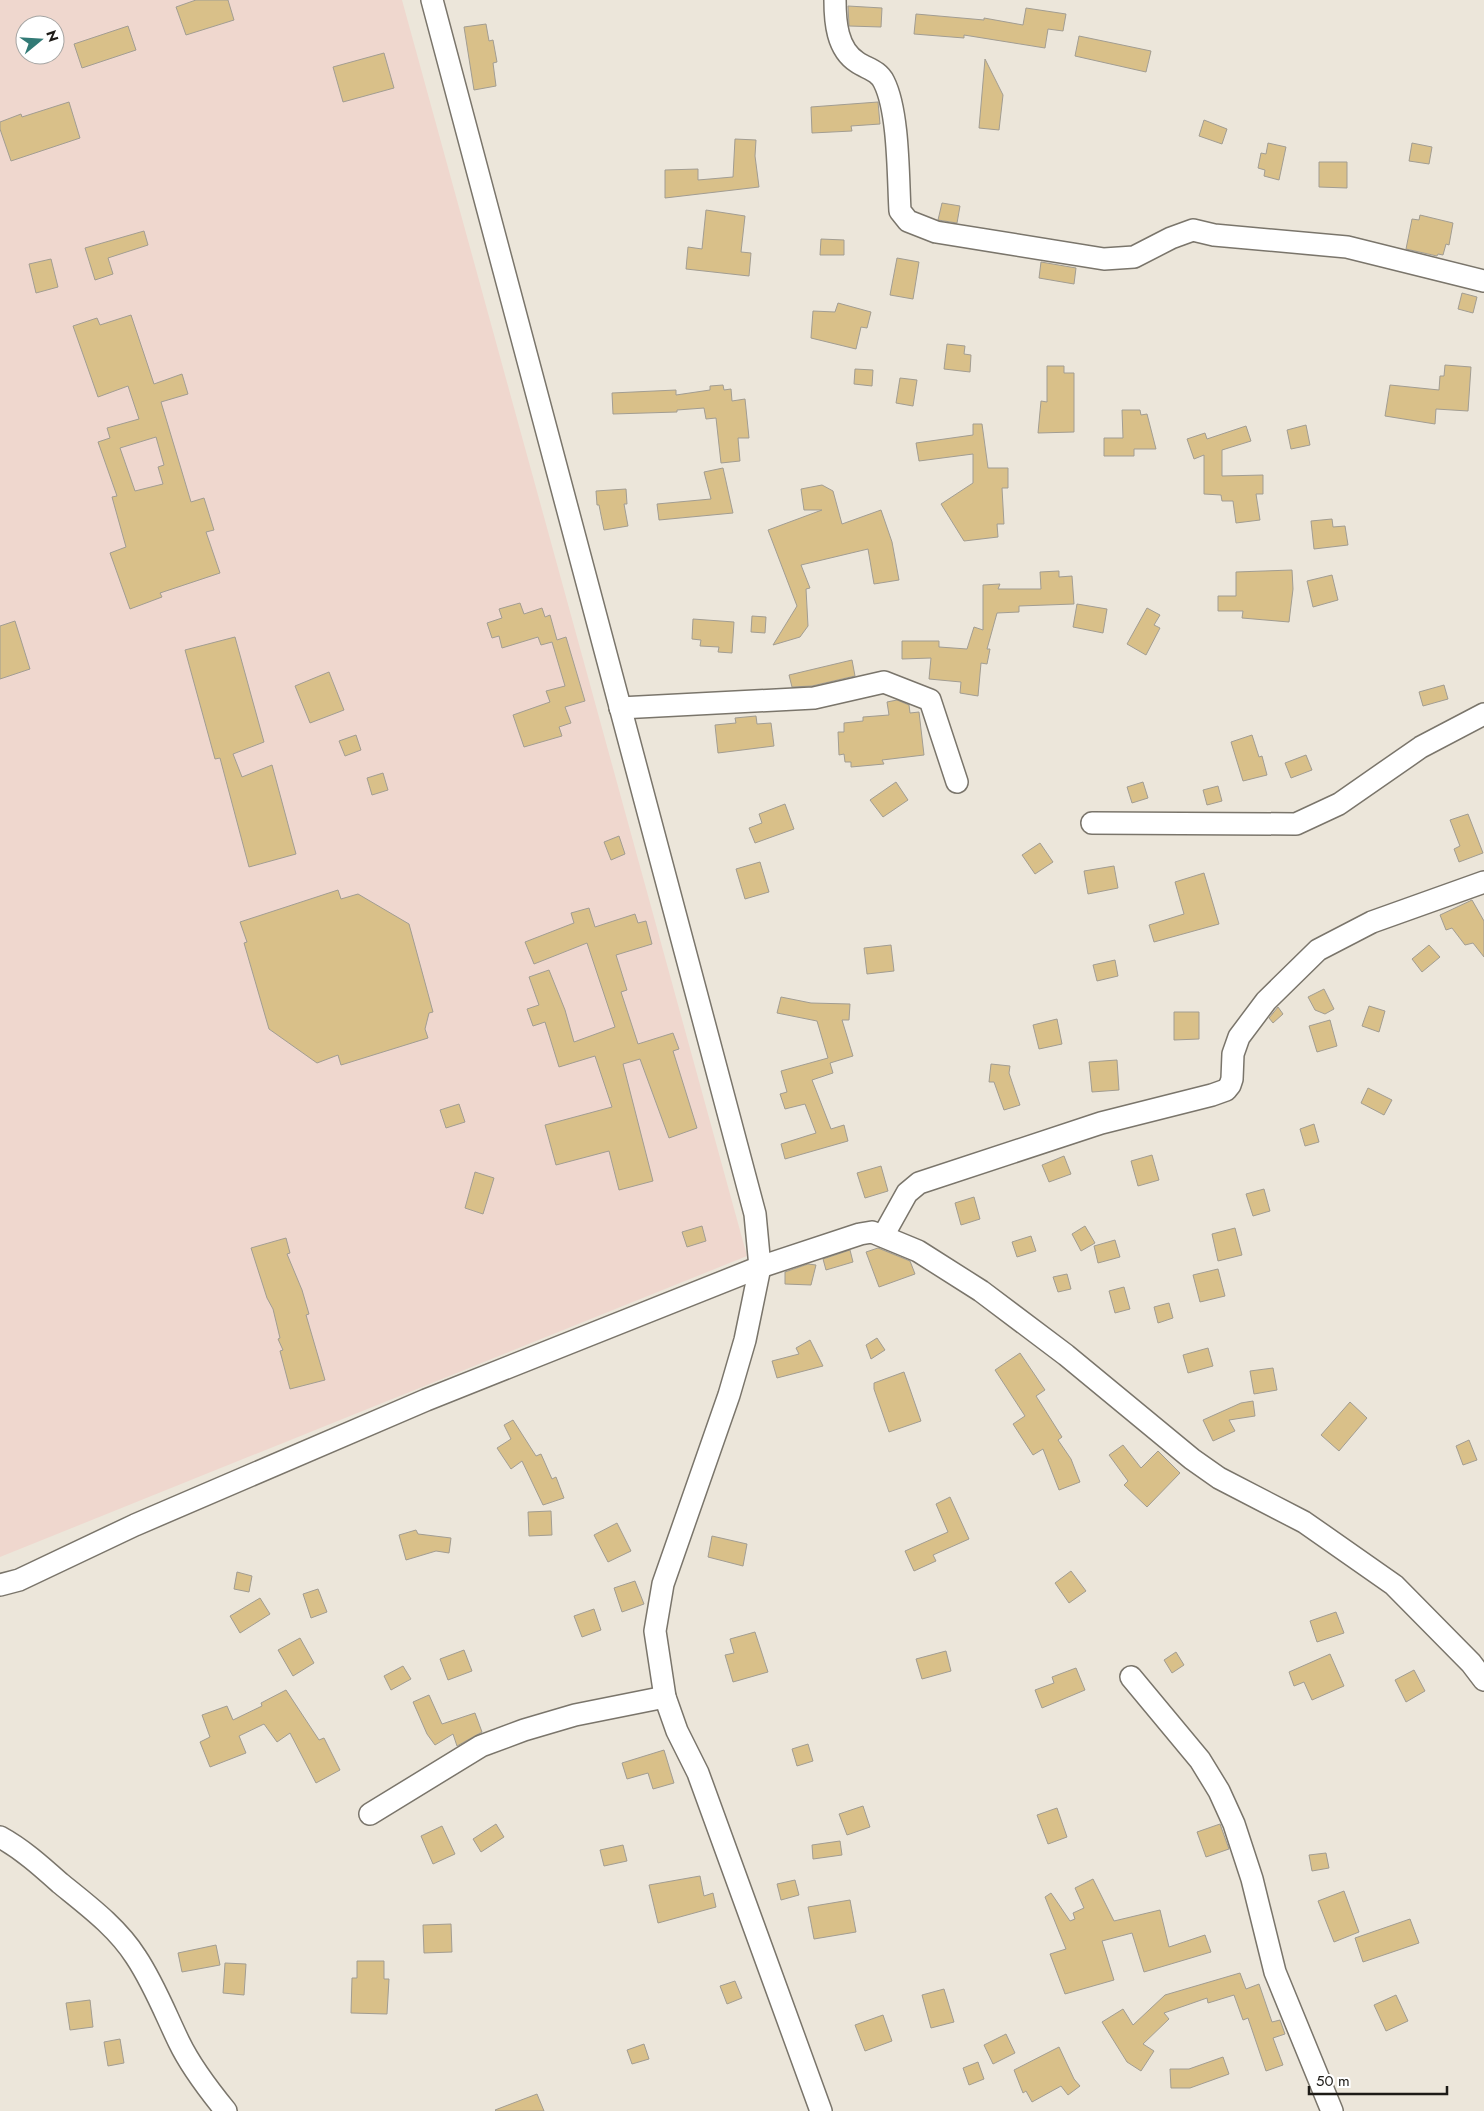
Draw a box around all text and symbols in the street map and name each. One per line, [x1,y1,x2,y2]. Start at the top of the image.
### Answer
north arrow [15,15,65,65]
text: N [41,28,64,44]
scale bar [1309,2064,1446,2096]
text: 50 m [1316,2070,1350,2092]

